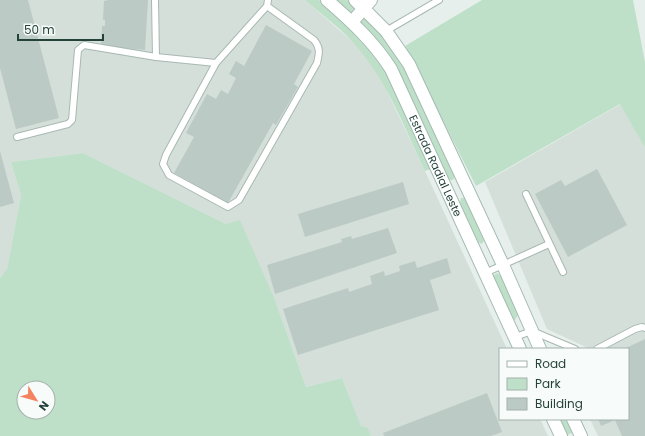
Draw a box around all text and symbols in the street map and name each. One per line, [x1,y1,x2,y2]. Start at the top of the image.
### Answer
scale bar [18,16,103,42]
text: 50 m [24,21,55,38]
street label: Estrada Radial Leste [405,112,466,219]
legend [499,348,629,420]
text: Road [535,355,566,372]
text: Park [535,375,562,392]
north arrow [16,380,56,420]
text: Building [535,395,583,412]
text: N [35,398,53,414]

